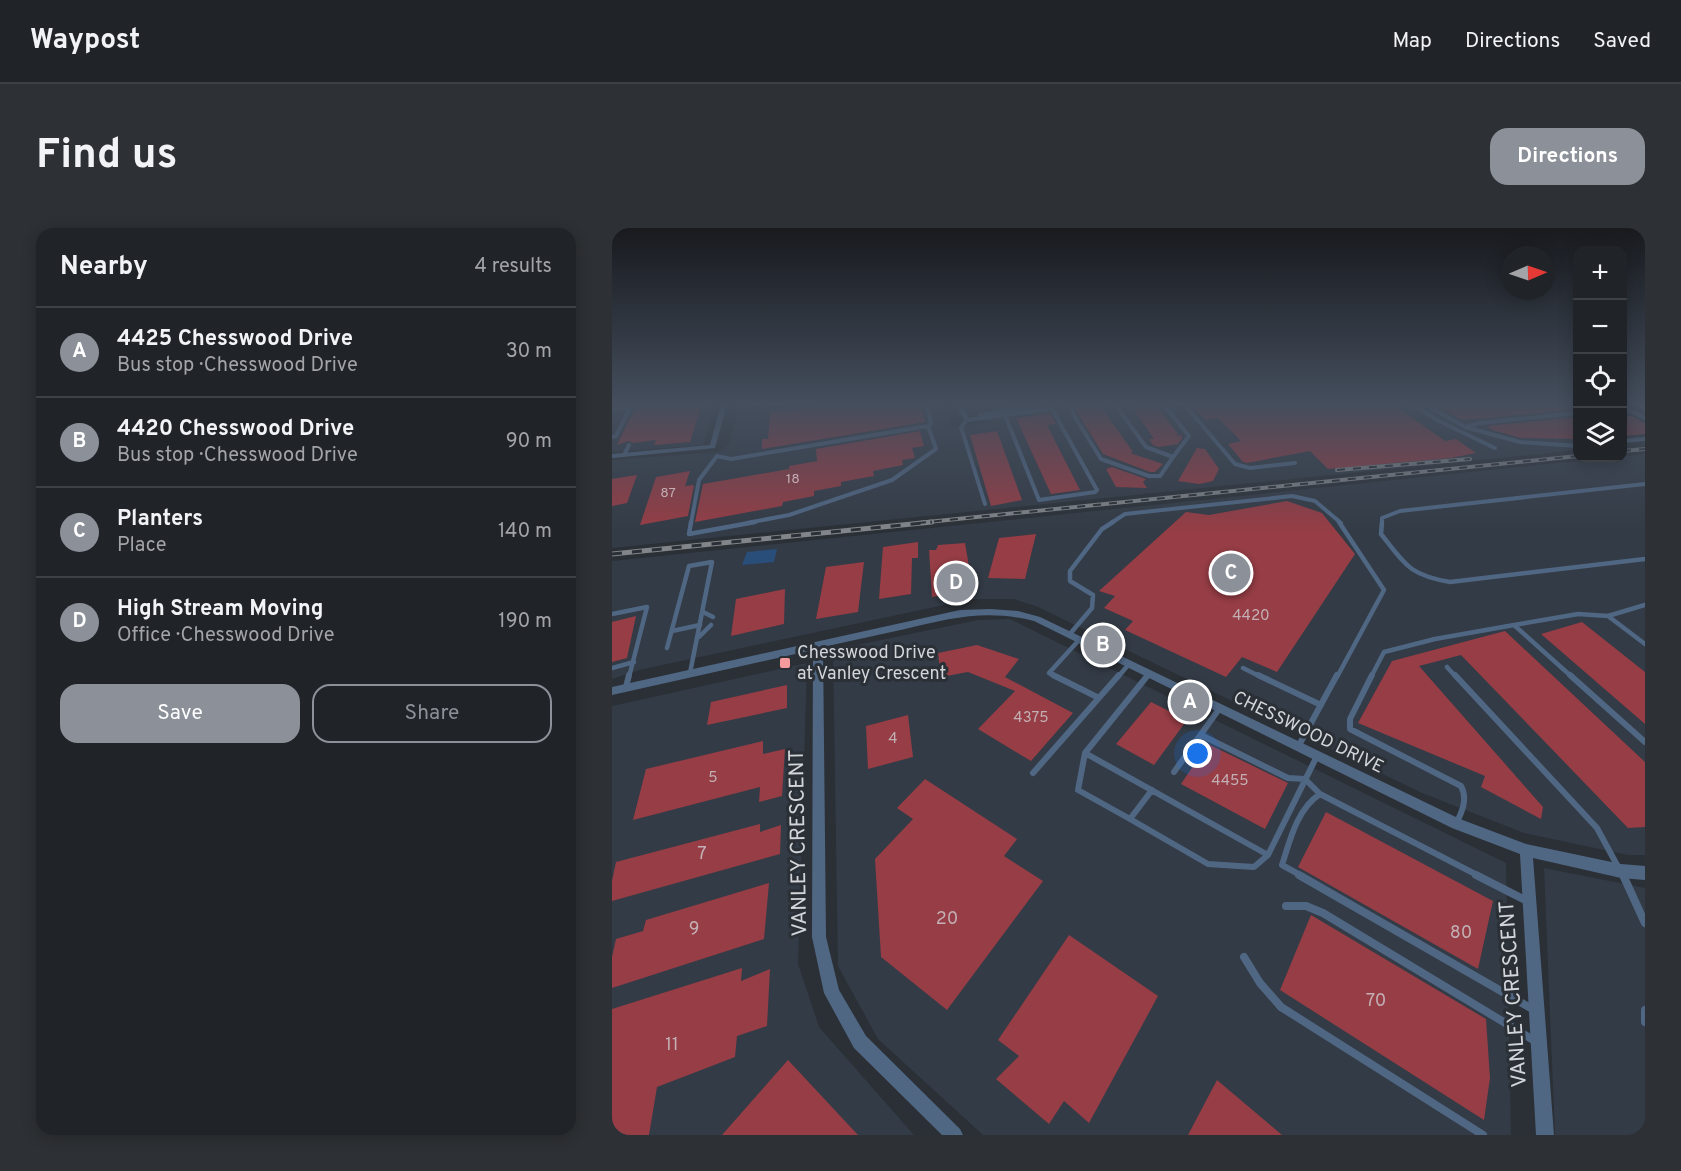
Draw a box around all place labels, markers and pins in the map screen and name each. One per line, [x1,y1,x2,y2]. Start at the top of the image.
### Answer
pin: C [1212,550,1250,596]
pin: D [936,560,976,606]
pin: B [1084,622,1122,668]
place label: Chesswood Drive at Vanley Crescent [797,642,946,686]
marker: Chesswood Drive at Vanley Crescent [778,656,792,670]
pin: A [1170,680,1210,724]

